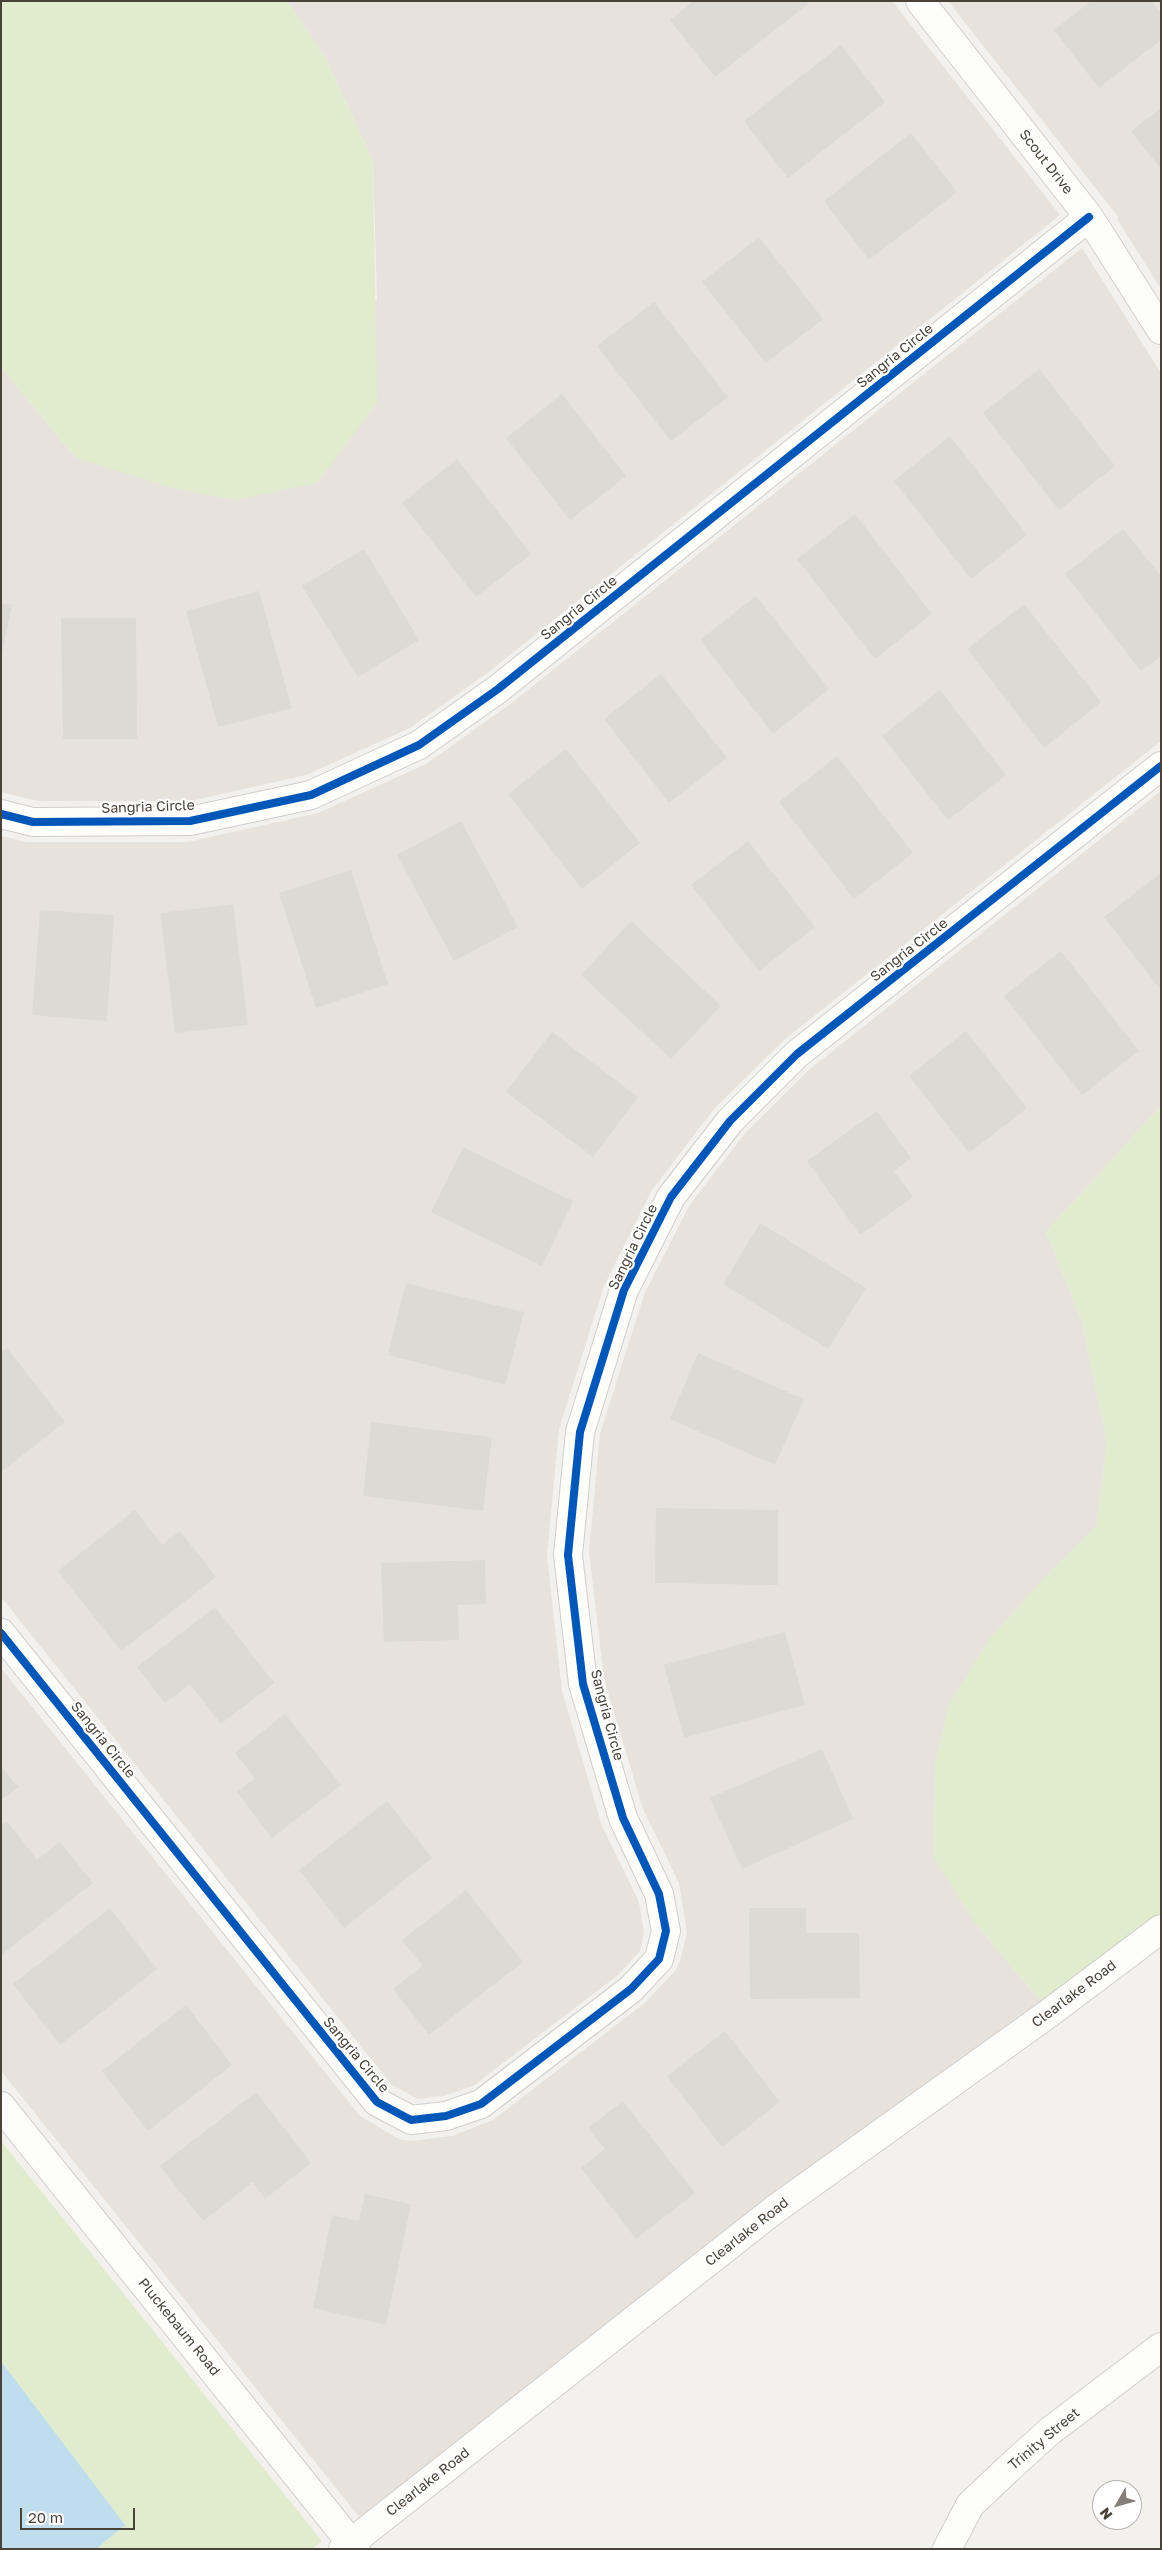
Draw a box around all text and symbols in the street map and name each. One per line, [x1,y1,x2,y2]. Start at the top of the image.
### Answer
street label: Scout Drive [1016,126,1076,198]
street label: Sangria Circle [853,320,937,392]
street label: Sangria Circle [537,572,621,644]
street label: Sangria Circle [101,797,195,817]
street label: Sangria Circle [867,915,951,985]
street label: Sangria Circle [605,1201,661,1293]
street label: Sangria Circle [587,1668,627,1762]
street label: Sangria Circle [67,1698,139,1782]
street label: Clearlake Road [1028,1957,1120,2031]
street label: Sangria Circle [320,2014,392,2096]
street label: Clearlake Road [702,2194,792,2270]
street label: Pluckebaum Road [134,2275,224,2379]
street label: Trinity Street [1005,2404,1083,2474]
street label: Clearlake Road [383,2444,473,2520]
north arrow [1092,2480,1142,2530]
scale bar [22,2498,138,2530]
text: N [1096,2505,1116,2523]
text: 20 m [28,2508,63,2526]

